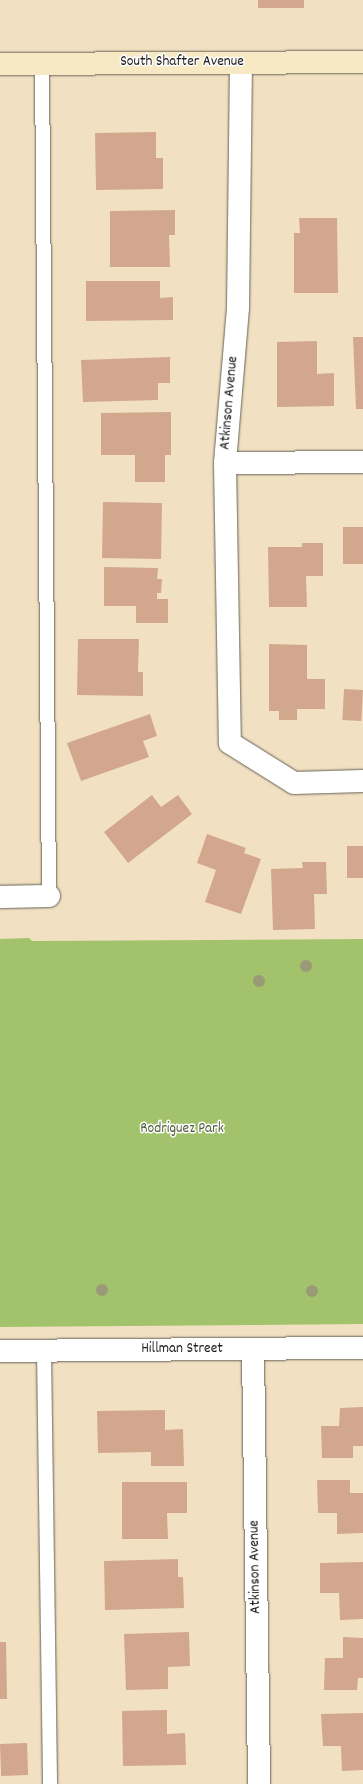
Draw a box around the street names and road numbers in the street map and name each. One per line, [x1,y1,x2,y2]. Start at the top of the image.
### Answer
street label: South Shafter Avenue [120,54,244,72]
street label: Atkinson Avenue [217,355,243,451]
street label: Hillman Street [141,1341,223,1359]
street label: Atkinson Avenue [246,1520,266,1614]

